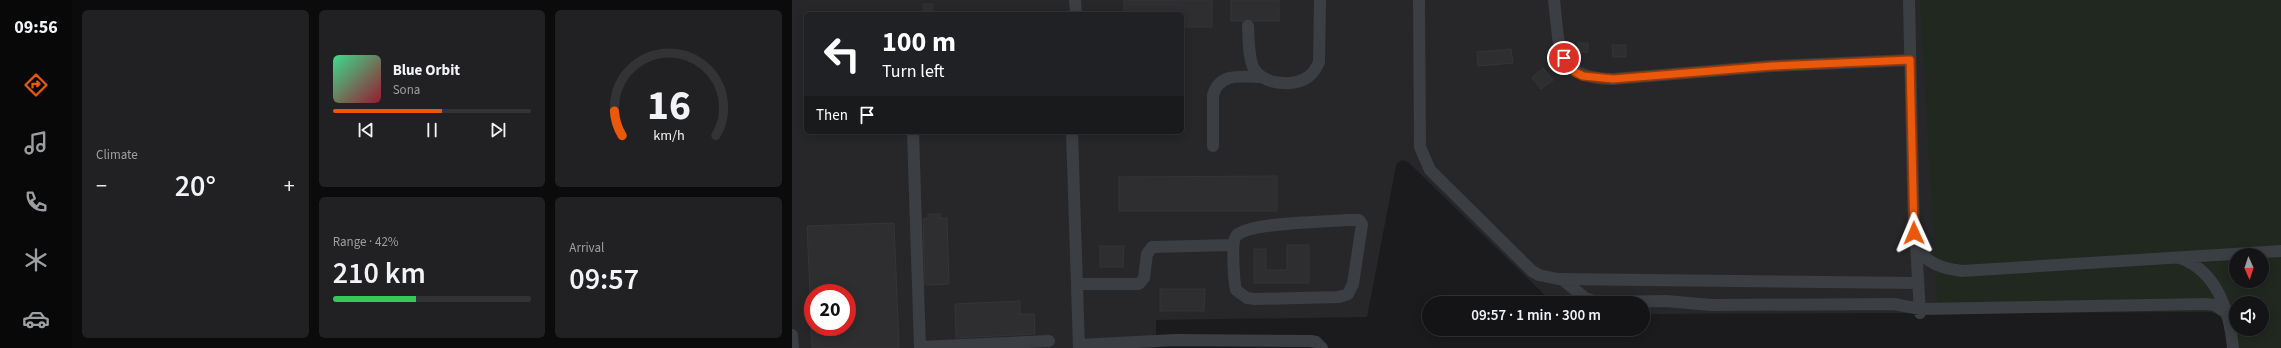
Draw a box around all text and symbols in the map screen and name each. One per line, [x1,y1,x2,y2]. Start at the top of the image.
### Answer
text: 09:56 [14,15,58,40]
text: 100 m [882,22,956,62]
icon: left [816,28,868,80]
pin [1547,41,1581,75]
icon: arrive [1553,47,1575,69]
text: Turn left [882,59,944,84]
text: Blue Orbit [393,60,460,81]
icon: directions [22,71,50,99]
text: 16 [647,76,691,136]
text: Sona [393,81,420,99]
icon: arrive [856,104,878,126]
text: Then [816,105,848,126]
icon: previous [355,119,377,141]
icon: pause [421,119,443,141]
icon: next [487,119,509,141]
text: km/h [653,125,685,146]
icon: music [22,129,50,157]
text: Climate [96,146,138,164]
text: 20° [175,165,216,208]
text: − [96,170,107,202]
text: + [284,170,295,202]
icon: phone [22,188,50,216]
position arrow [1893,212,1935,254]
text: Range · 42% [333,233,399,251]
text: Arrival [569,239,604,257]
icon: climate [22,246,50,274]
north arrow [2229,248,2269,288]
map controls [2229,248,2269,336]
text: 210 km [333,252,426,295]
text: 09:57 [569,258,639,301]
speed limit sign: 20 [804,284,856,336]
button: sound [2229,296,2269,336]
icon: car [22,305,50,333]
text: 09:57 · 1 min · 300 m [1471,305,1601,326]

